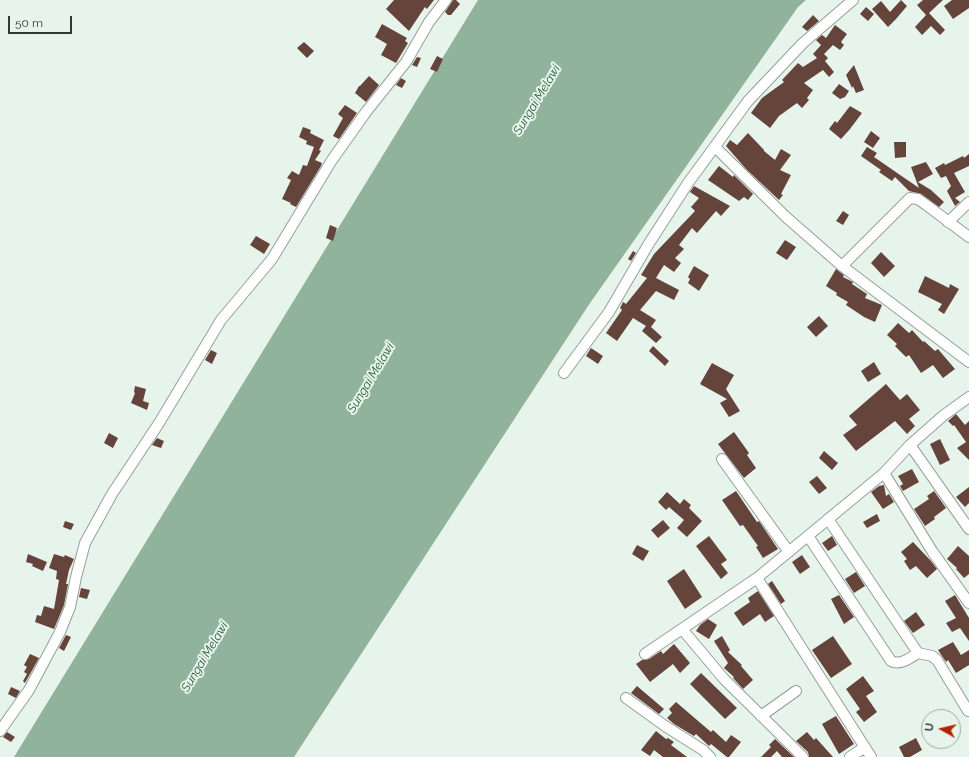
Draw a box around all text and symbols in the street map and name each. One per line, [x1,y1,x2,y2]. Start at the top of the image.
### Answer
scale bar [10,8,74,34]
text: 50 m [15,16,43,30]
water label: Sungai Melawi [511,63,563,137]
water label: Sungai Melawi [345,341,397,415]
water label: Sungai Melawi [179,620,231,694]
north arrow [921,709,961,749]
text: U [923,722,937,732]

